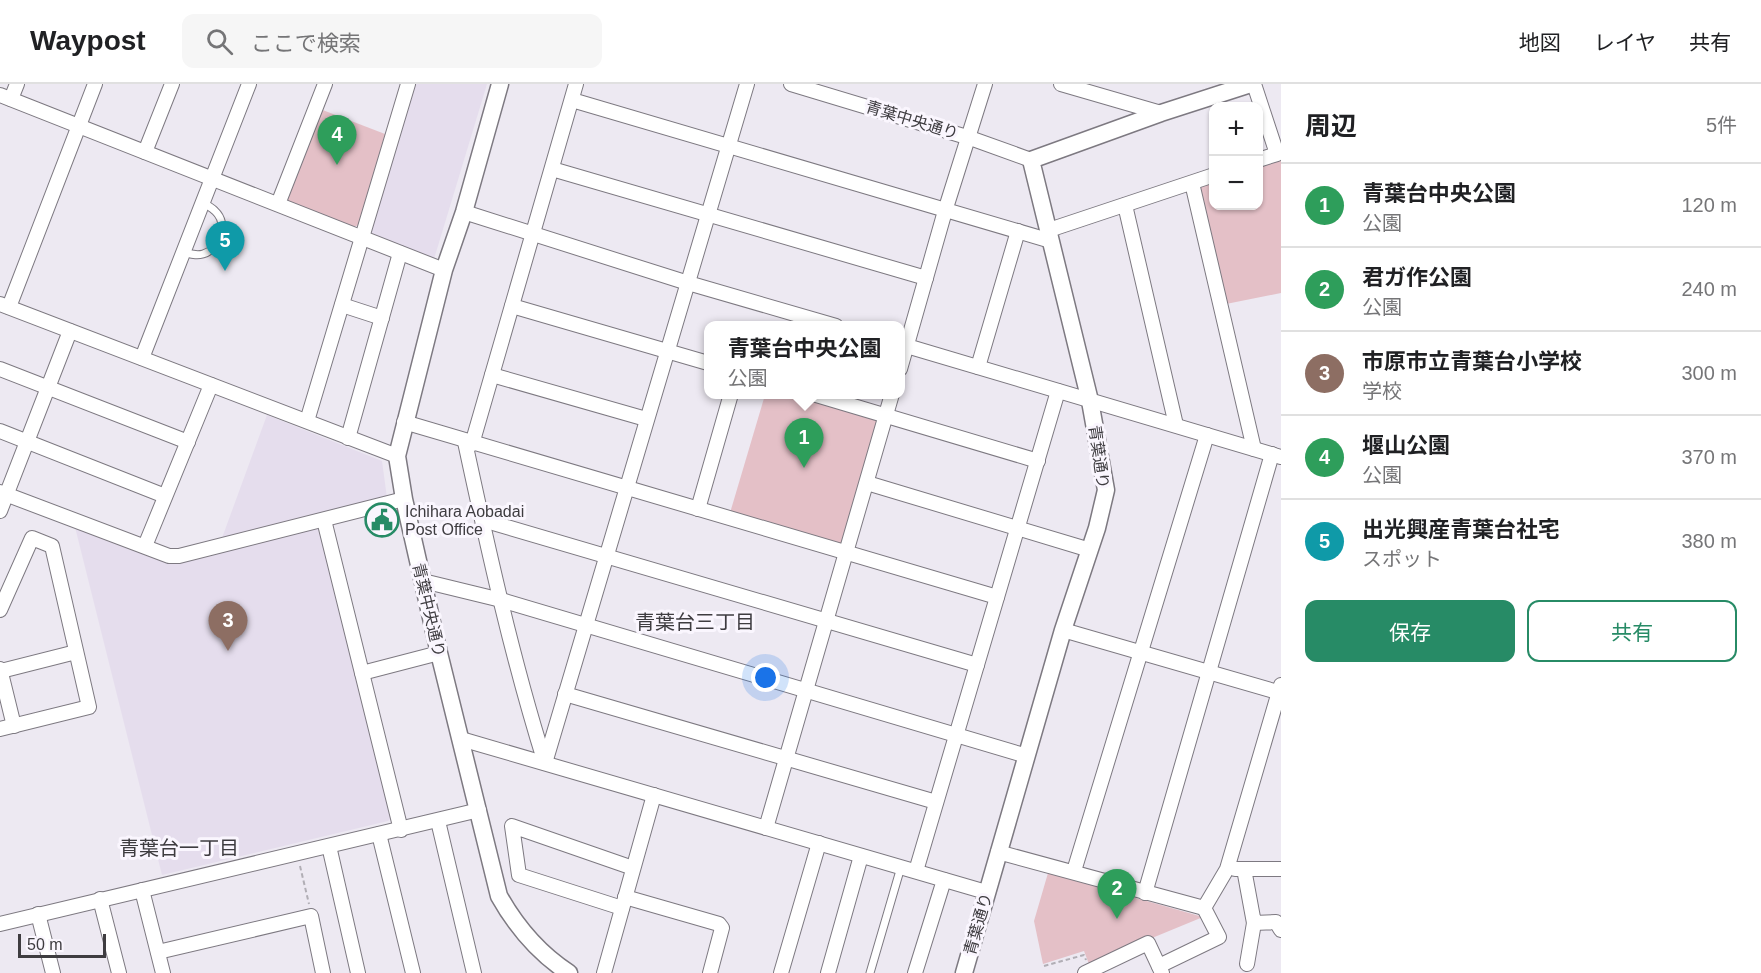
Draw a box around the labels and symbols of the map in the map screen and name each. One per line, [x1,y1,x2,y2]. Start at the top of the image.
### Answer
street label: 青葉中央通り [864,98,960,142]
pin: 4 [318,116,356,165]
pin: 5 [206,222,244,271]
pin: 1 [784,418,824,468]
street label: 青葉通り [1086,424,1112,490]
public building icon: Ichihara Aobadai Post Office [364,502,400,538]
place label: Ichihara Aobadai Post Office [405,503,524,538]
street label: 青葉中央通り [410,561,448,659]
pin: 3 [208,602,248,651]
district label: 青葉台三丁目 [635,611,755,633]
your location [751,663,780,692]
district label: 青葉台一丁目 [119,837,239,859]
pin: 2 [1098,870,1136,919]
street label: 青葉通り [961,891,995,957]
scale bar [18,931,106,958]

